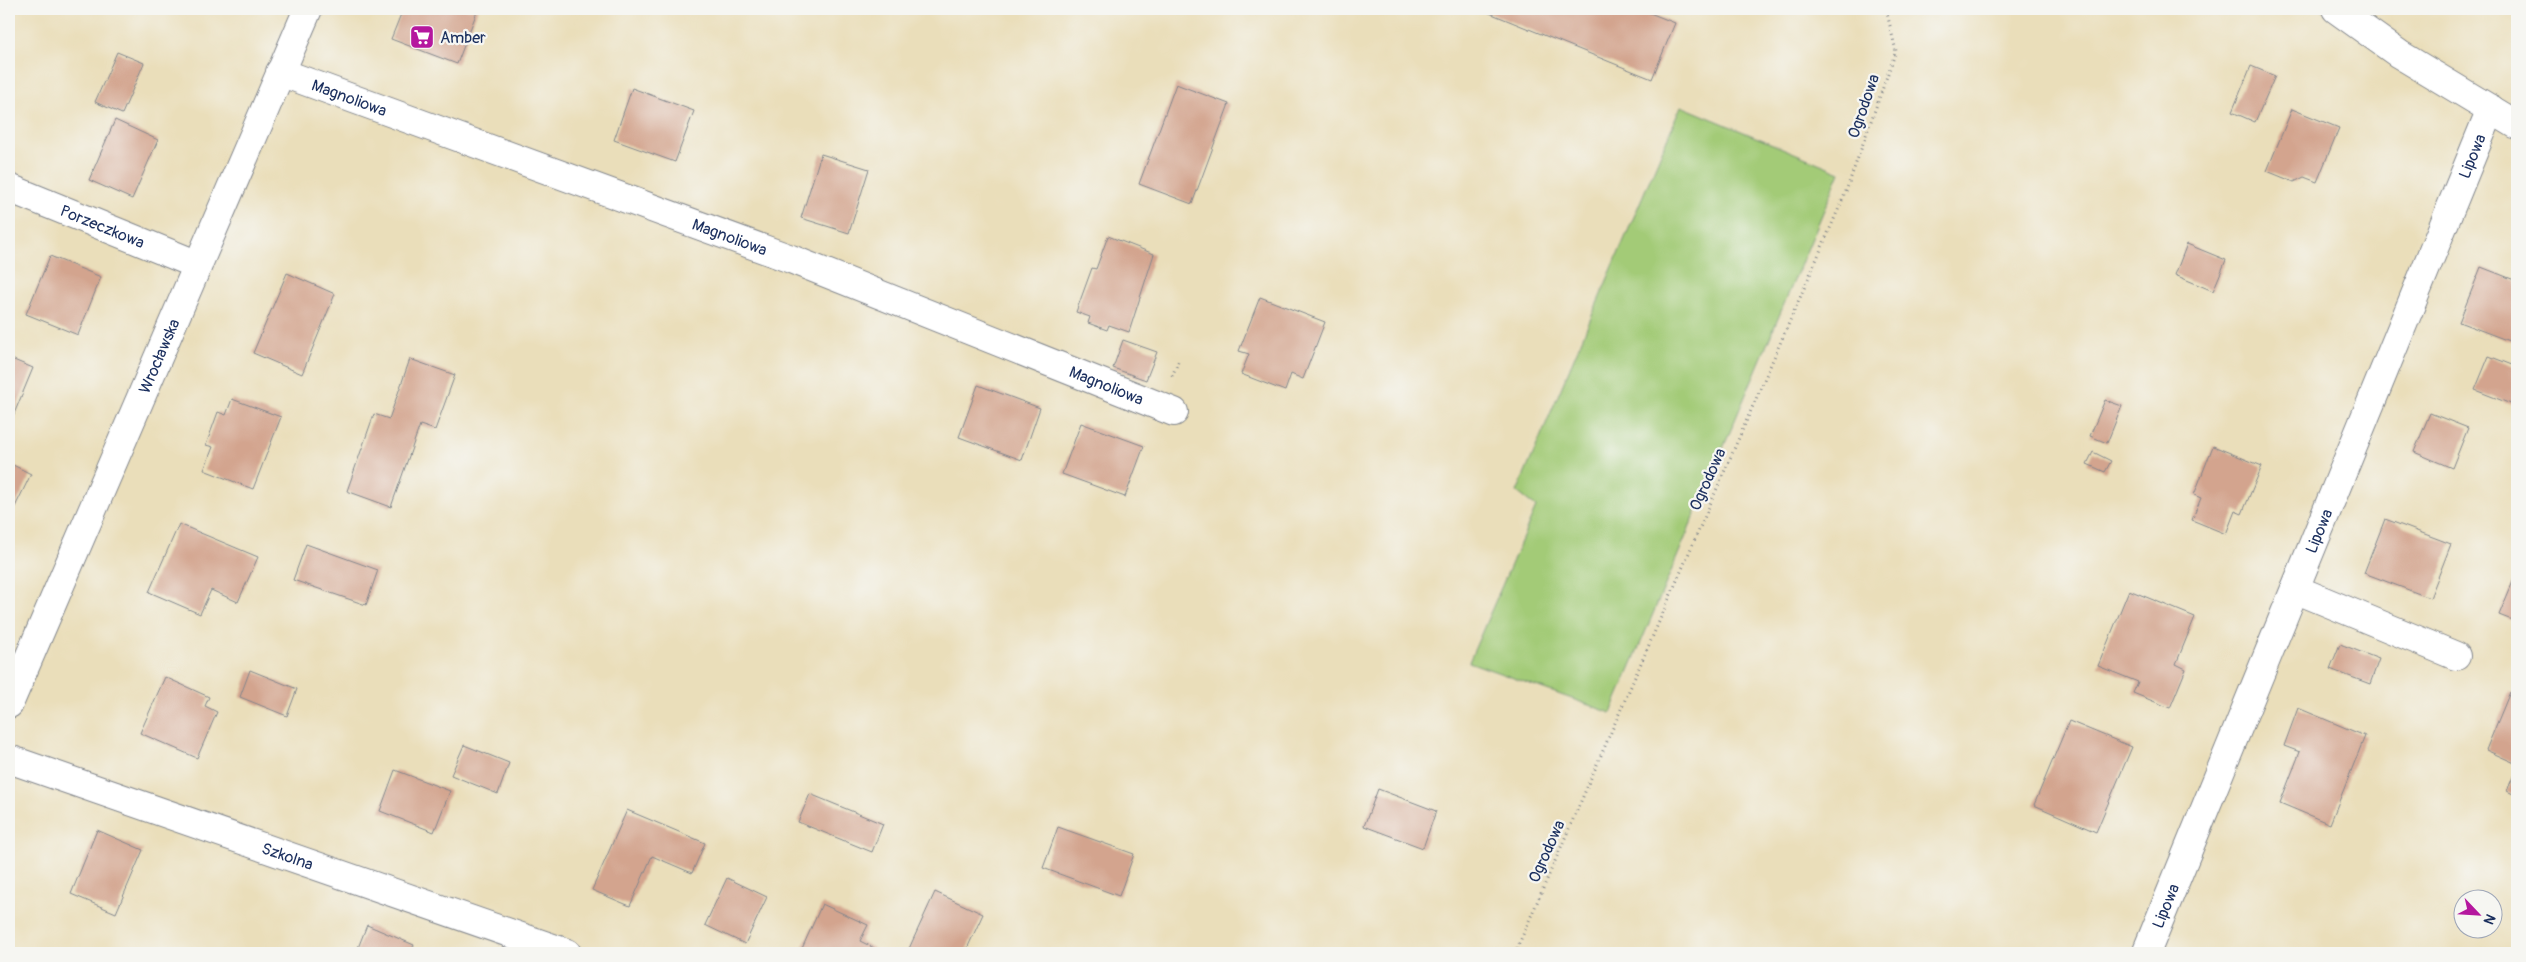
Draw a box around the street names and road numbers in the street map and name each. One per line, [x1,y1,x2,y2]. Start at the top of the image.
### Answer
street label: Ogrodowa [1844,72,1884,141]
street label: Magnoliowa [309,76,389,121]
street label: Lipowa [2455,131,2491,182]
street label: Porzeczkowa [57,201,147,253]
street label: Magnoliowa [689,215,770,260]
street label: Wrocławska [135,316,185,397]
street label: Magnoliowa [1066,362,1146,410]
street label: Ogrodowa [1685,445,1731,514]
street label: Lipowa [2301,506,2337,556]
street label: Ogrodowa [1524,817,1570,886]
street label: Szkolna [259,839,316,875]
street label: Lipowa [2148,881,2184,931]

